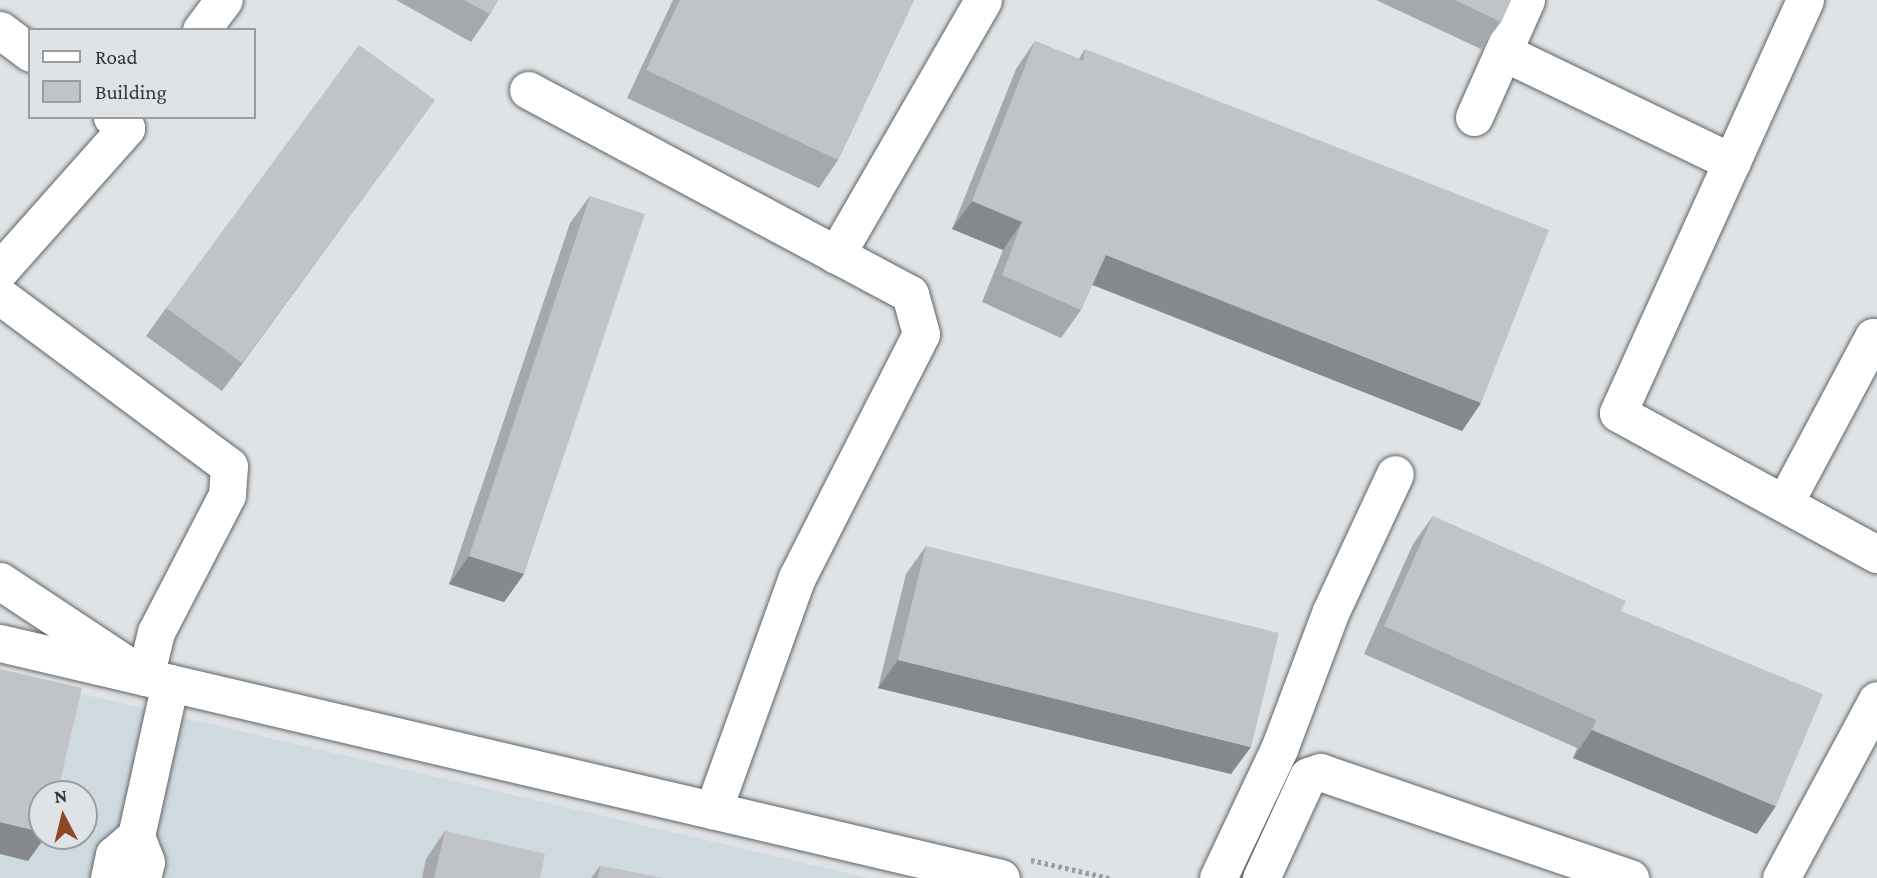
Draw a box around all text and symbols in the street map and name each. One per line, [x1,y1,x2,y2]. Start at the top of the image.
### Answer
legend [28,28,256,119]
text: Road [95,45,138,69]
text: Building [95,80,167,104]
north arrow [28,780,98,850]
text: N [53,784,68,807]

